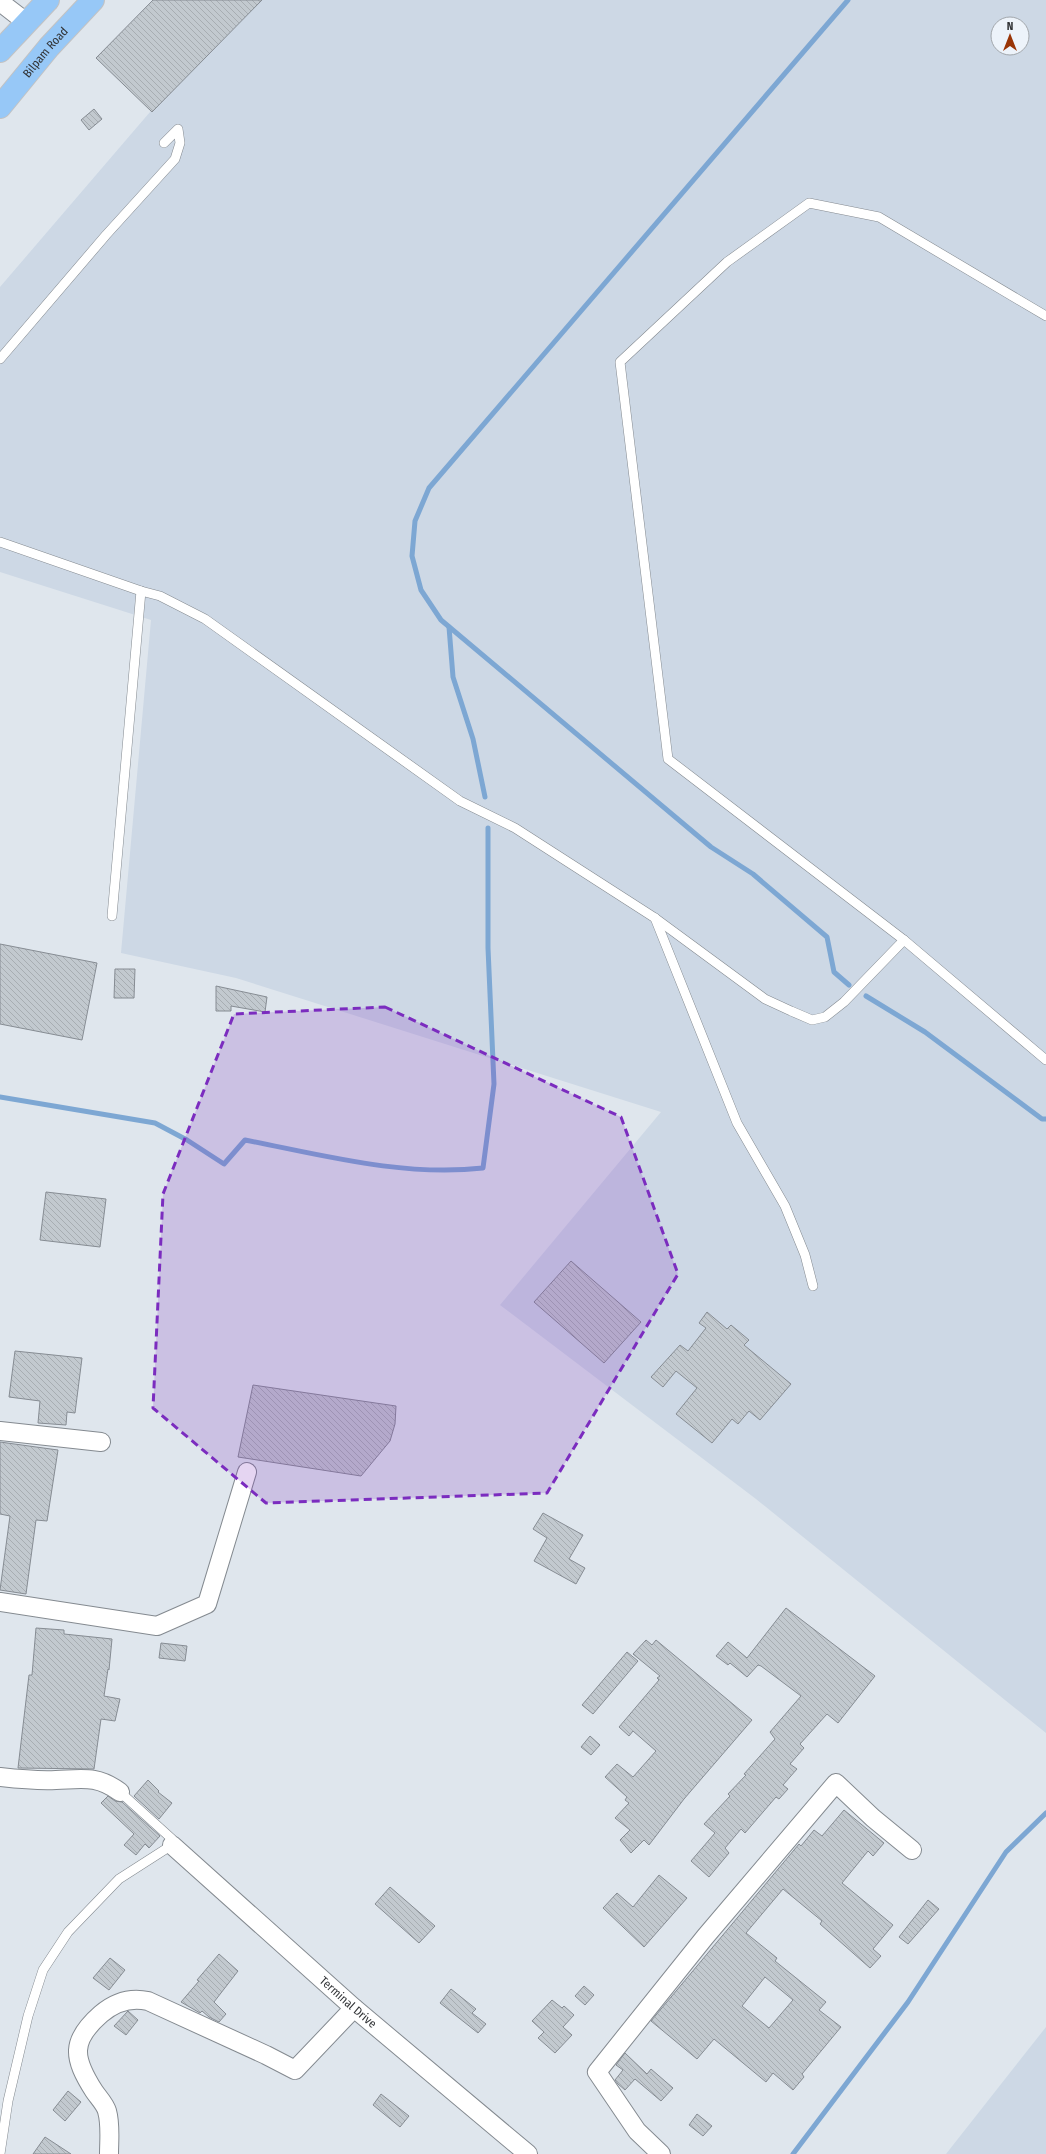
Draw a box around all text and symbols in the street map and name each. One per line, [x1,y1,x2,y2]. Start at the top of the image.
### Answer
north arrow [990,16,1030,56]
text: N [1007,20,1013,33]
street label: Bilpam Road [20,24,71,80]
street label: Terminal Drive [317,1974,379,2031]

